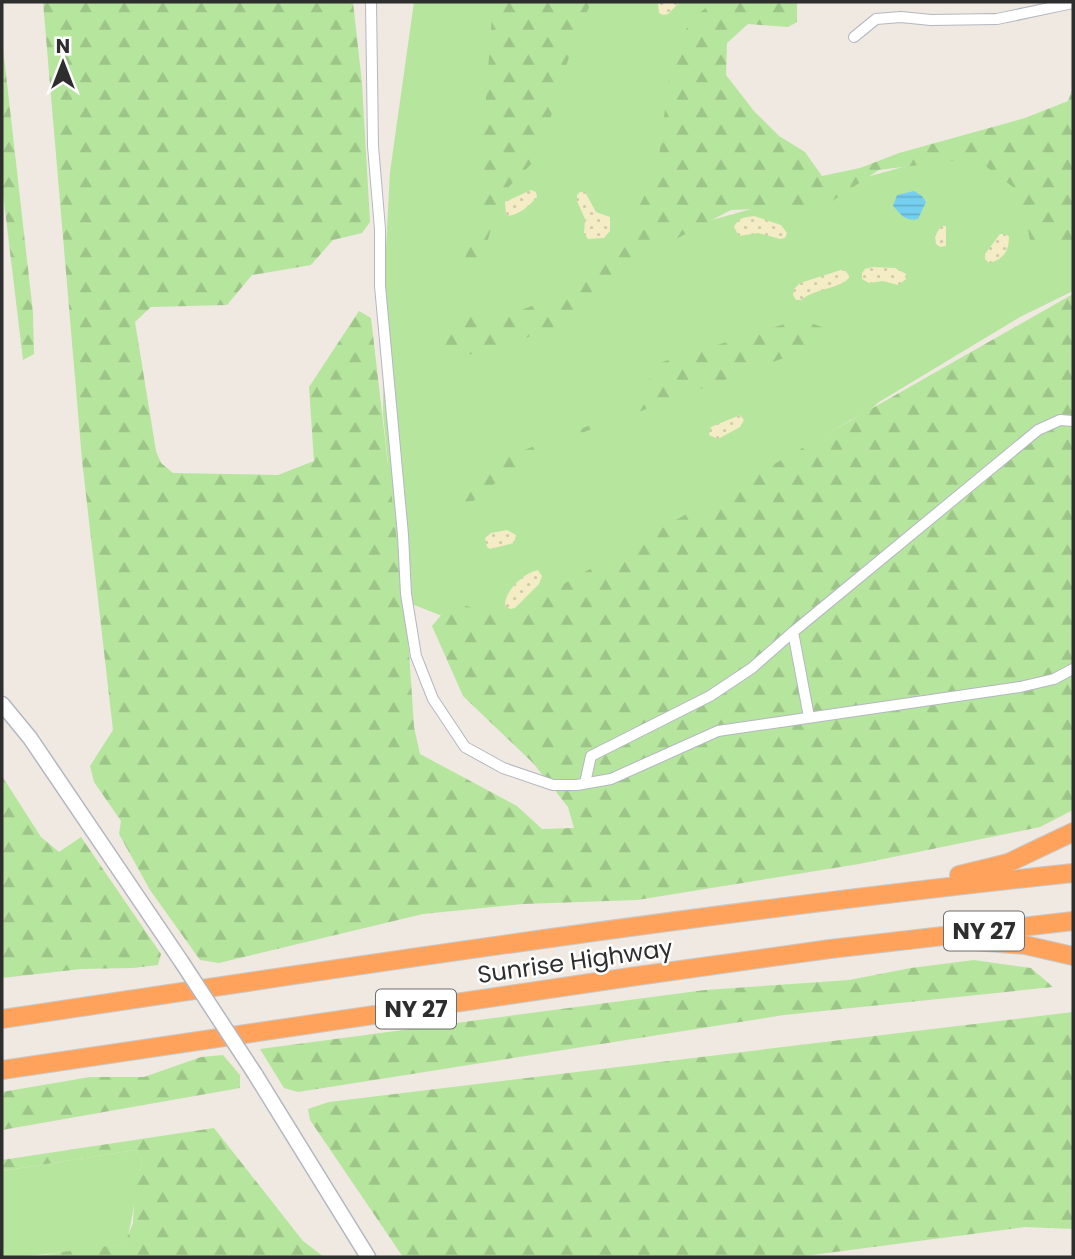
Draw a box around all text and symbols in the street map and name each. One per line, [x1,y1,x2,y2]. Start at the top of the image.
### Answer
north arrow [28,28,98,98]
text: N [56,33,70,60]
road number: NY 27 [944,912,1024,950]
street label: Sunrise Highway [475,931,675,991]
road number: NY 27 [376,990,456,1028]

